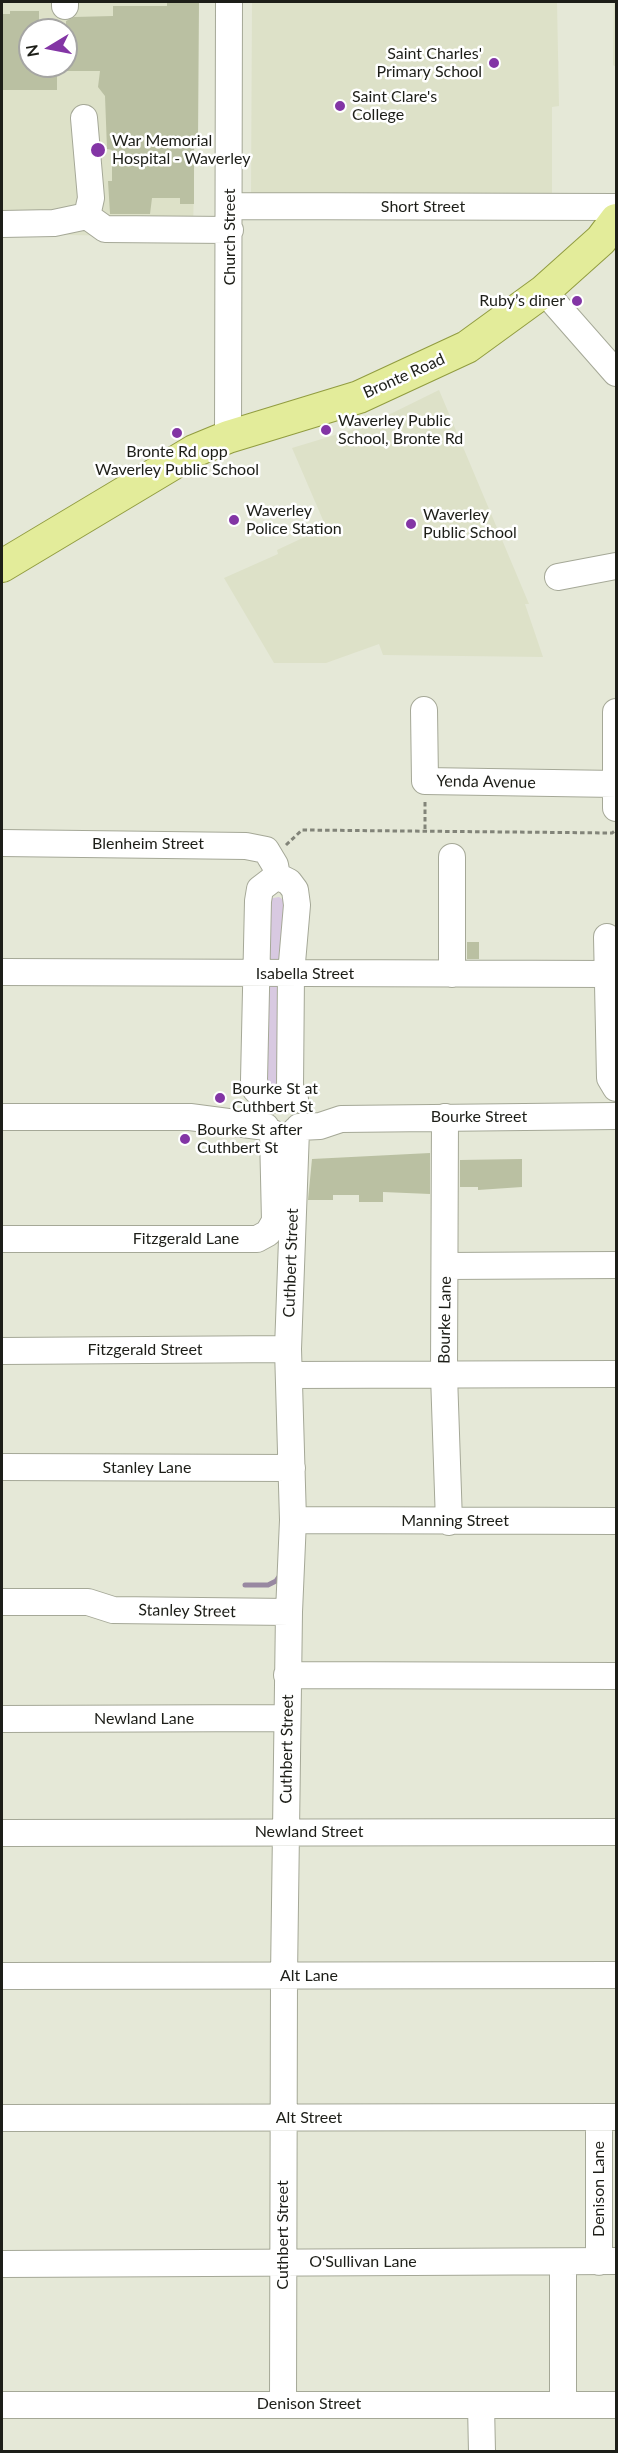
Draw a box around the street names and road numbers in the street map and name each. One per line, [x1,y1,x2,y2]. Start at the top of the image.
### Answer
street label: Church Street [220,189,240,285]
street label: Short Street [381,197,465,217]
street label: Bronte Road [360,349,448,403]
street label: Yenda Avenue [436,772,536,792]
street label: Blenheim Street [92,834,204,854]
street label: Isabella Street [256,964,354,984]
street label: Bourke Street [431,1107,527,1127]
street label: Cuthbert Street [279,1208,303,1318]
street label: Fitzgerald Lane [133,1229,239,1249]
street label: Bourke Lane [435,1276,455,1364]
street label: Fitzgerald Street [87,1340,203,1360]
street label: Stanley Lane [103,1458,191,1478]
street label: Manning Street [401,1511,509,1531]
street label: Stanley Street [138,1601,236,1621]
street label: Cuthbert Street [276,1694,298,1804]
street label: Newland Lane [94,1709,194,1729]
street label: Newland Street [255,1822,363,1842]
street label: Alt Lane [280,1966,338,1986]
street label: Alt Street [276,2108,342,2128]
street label: Denison Lane [589,2141,609,2237]
street label: Cuthbert Street [273,2180,293,2290]
street label: O'Sullivan Lane [309,2252,417,2272]
street label: Denison Street [257,2394,361,2414]

